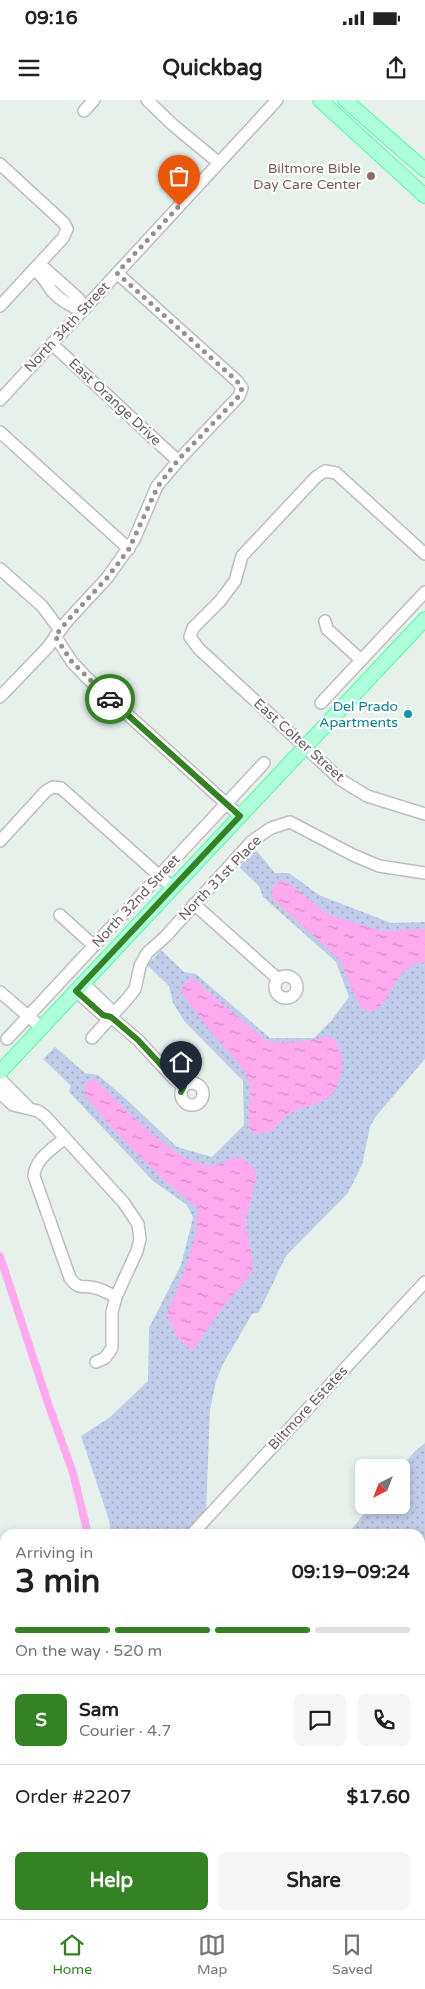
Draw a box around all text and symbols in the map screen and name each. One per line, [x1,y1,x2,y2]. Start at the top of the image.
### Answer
text: 09:16 [25,7,78,29]
icon: menu [15,54,43,82]
icon: share [382,54,410,82]
text: Quickbag [162,55,263,81]
pin [158,155,200,206]
place label: Biltmore Bible Day Care Center [253,160,362,193]
icon: bag [165,162,193,190]
marker: Biltmore Bible Day Care Center [365,170,377,182]
street label: North 34th Street [21,278,114,376]
street label: East Orange Drive [65,355,165,449]
courier [85,674,135,724]
icon: car [96,685,124,713]
street label: East Colter Street [250,695,348,786]
place label: Del Prado Apartments [319,698,398,731]
marker: Del Prado Apartments [402,708,414,720]
street label: North 31st Place [175,832,265,924]
street label: North 32nd Street [89,850,184,951]
pin [160,1041,202,1092]
icon: home [167,1048,195,1076]
street label: Biltmore Estates [265,1362,351,1453]
north arrow [355,1459,410,1514]
map controls [355,1459,410,1514]
text: Arriving in [15,1543,93,1563]
text: 09:19–09:24 [292,1561,410,1583]
text: 3 min [15,1563,100,1601]
text: On the way · 520 m [15,1641,162,1661]
button: chat [294,1694,346,1746]
button: phone [358,1694,410,1746]
text: Sam [79,1699,119,1721]
text: S [35,1709,47,1731]
text: Courier · 4.7 [79,1721,171,1741]
text: Order #2207 [15,1786,132,1808]
text: $17.60 [347,1786,410,1808]
button: Help [15,1852,208,1910]
button: Share [218,1852,410,1910]
tab: Home [52,1931,92,1978]
tab: Map [197,1931,227,1978]
tab: Saved [332,1931,373,1978]

